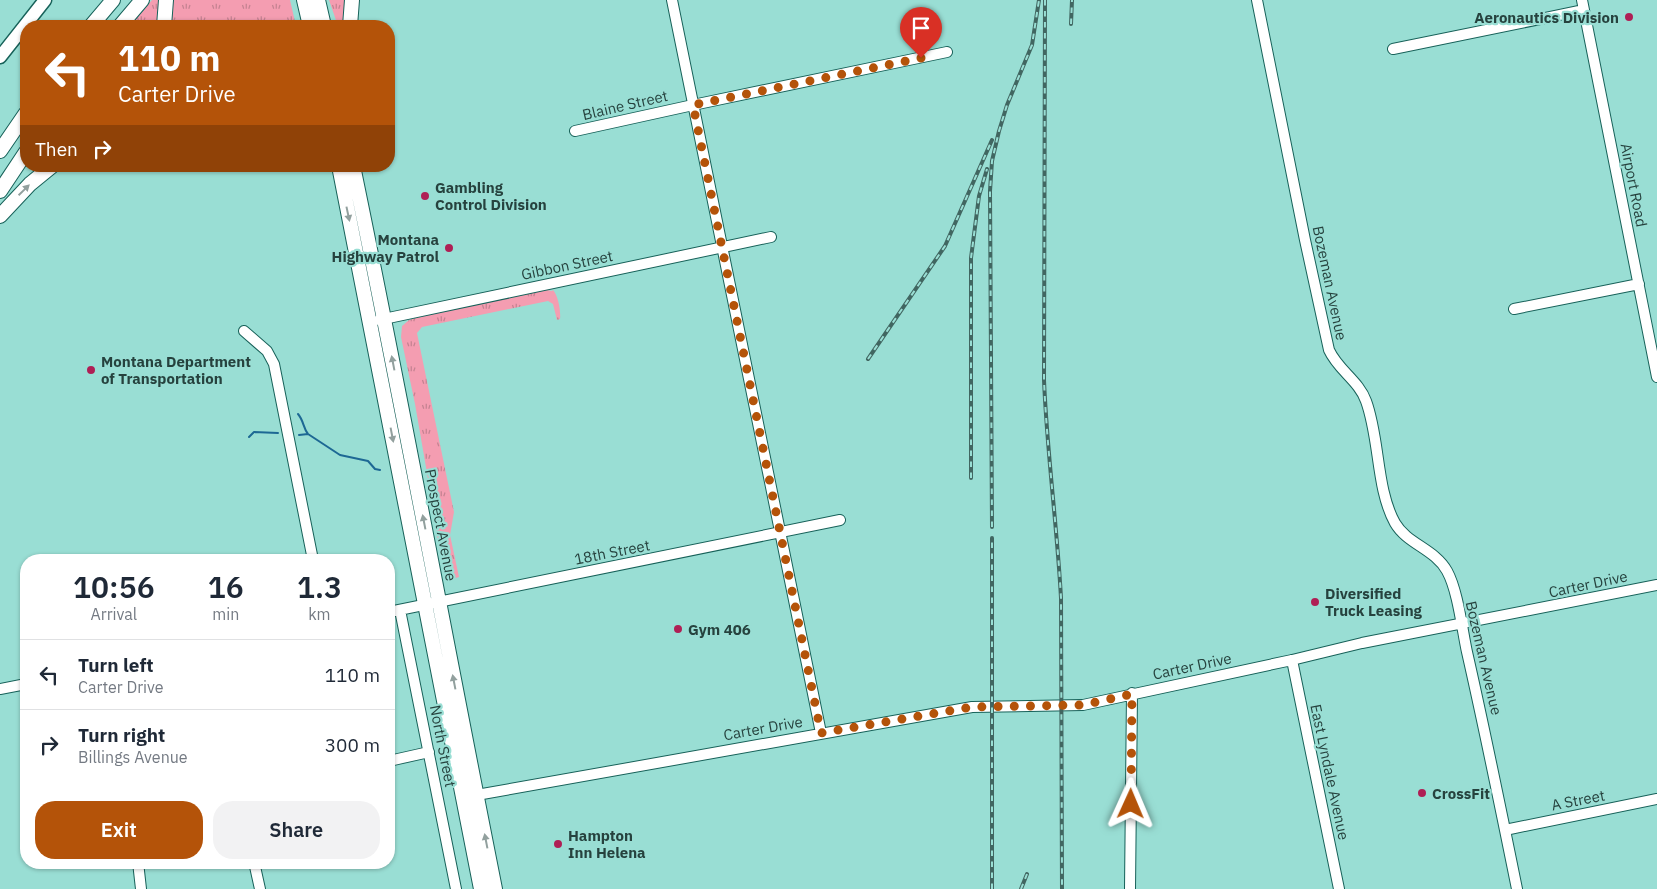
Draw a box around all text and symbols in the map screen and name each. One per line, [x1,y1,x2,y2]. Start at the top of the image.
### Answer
pin [900,7,942,58]
place label: Aeronautics Division [1474,8,1619,27]
marker: Aeronautics Division [1623,11,1635,23]
icon: arrive [907,14,935,42]
text: 110 m [118,35,221,81]
icon: left [35,40,100,105]
text: Carter Drive [118,79,236,108]
street label: Blaine Street [580,86,670,124]
icon: right [88,135,116,163]
text: Then [35,137,78,161]
street label: Airport Road [1617,142,1651,228]
place label: Gambling Control Division [435,178,547,214]
one-way arrow [18,184,30,196]
marker: Gambling Control Division [419,190,431,202]
one-way arrow [345,206,353,222]
street label: Bozeman Avenue [1309,224,1351,342]
place label: Montana Highway Patrol [332,230,439,266]
marker: Montana Highway Patrol [443,242,455,254]
street label: Gibbon Street [519,246,615,284]
place label: Montana Department of Transportation [101,352,251,388]
one-way arrow [389,354,397,370]
marker: Montana Department of Transportation [85,364,97,376]
one-way arrow [389,428,397,444]
street label: Prospect Avenue [421,468,461,582]
one-way arrow [419,514,427,530]
street label: 18th Street [573,535,651,569]
street label: Carter Drive [1547,566,1629,602]
text: 10:56 [73,567,155,606]
text: 16 [208,567,244,606]
text: 1.3 [297,567,342,606]
place label: Diversified Truck Leasing [1325,584,1423,620]
marker: Diversified Truck Leasing [1309,596,1321,608]
street label: Bozeman Avenue [1462,599,1506,717]
text: Arrival [91,604,137,624]
text: min [212,604,239,624]
text: km [308,604,331,624]
place label: Gym 406 [688,620,751,639]
marker: Gym 406 [672,623,684,635]
street label: Carter Drive [1151,648,1233,684]
text: Turn left [78,653,154,677]
icon: left [35,661,63,689]
text: 110 m [325,663,380,687]
one-way arrow [450,673,458,689]
text: Carter Drive [78,677,164,697]
street label: East Lyndale Avenue [1306,702,1354,842]
street label: North Street [426,703,460,789]
street label: Carter Drive [722,712,804,744]
text: Turn right [78,723,165,747]
icon: right [35,731,63,759]
text: 300 m [325,733,380,757]
text: Billings Avenue [78,747,188,767]
position arrow [1104,777,1156,829]
place label: CrossFit [1432,784,1490,803]
street label: A Street [1550,785,1606,815]
marker: CrossFit [1416,787,1428,799]
button: Exit [35,801,203,859]
button: Share [213,801,380,859]
place label: Hampton Inn Helena [568,826,646,862]
one-way arrow [482,834,490,849]
marker: Hampton Inn Helena [552,838,564,850]

